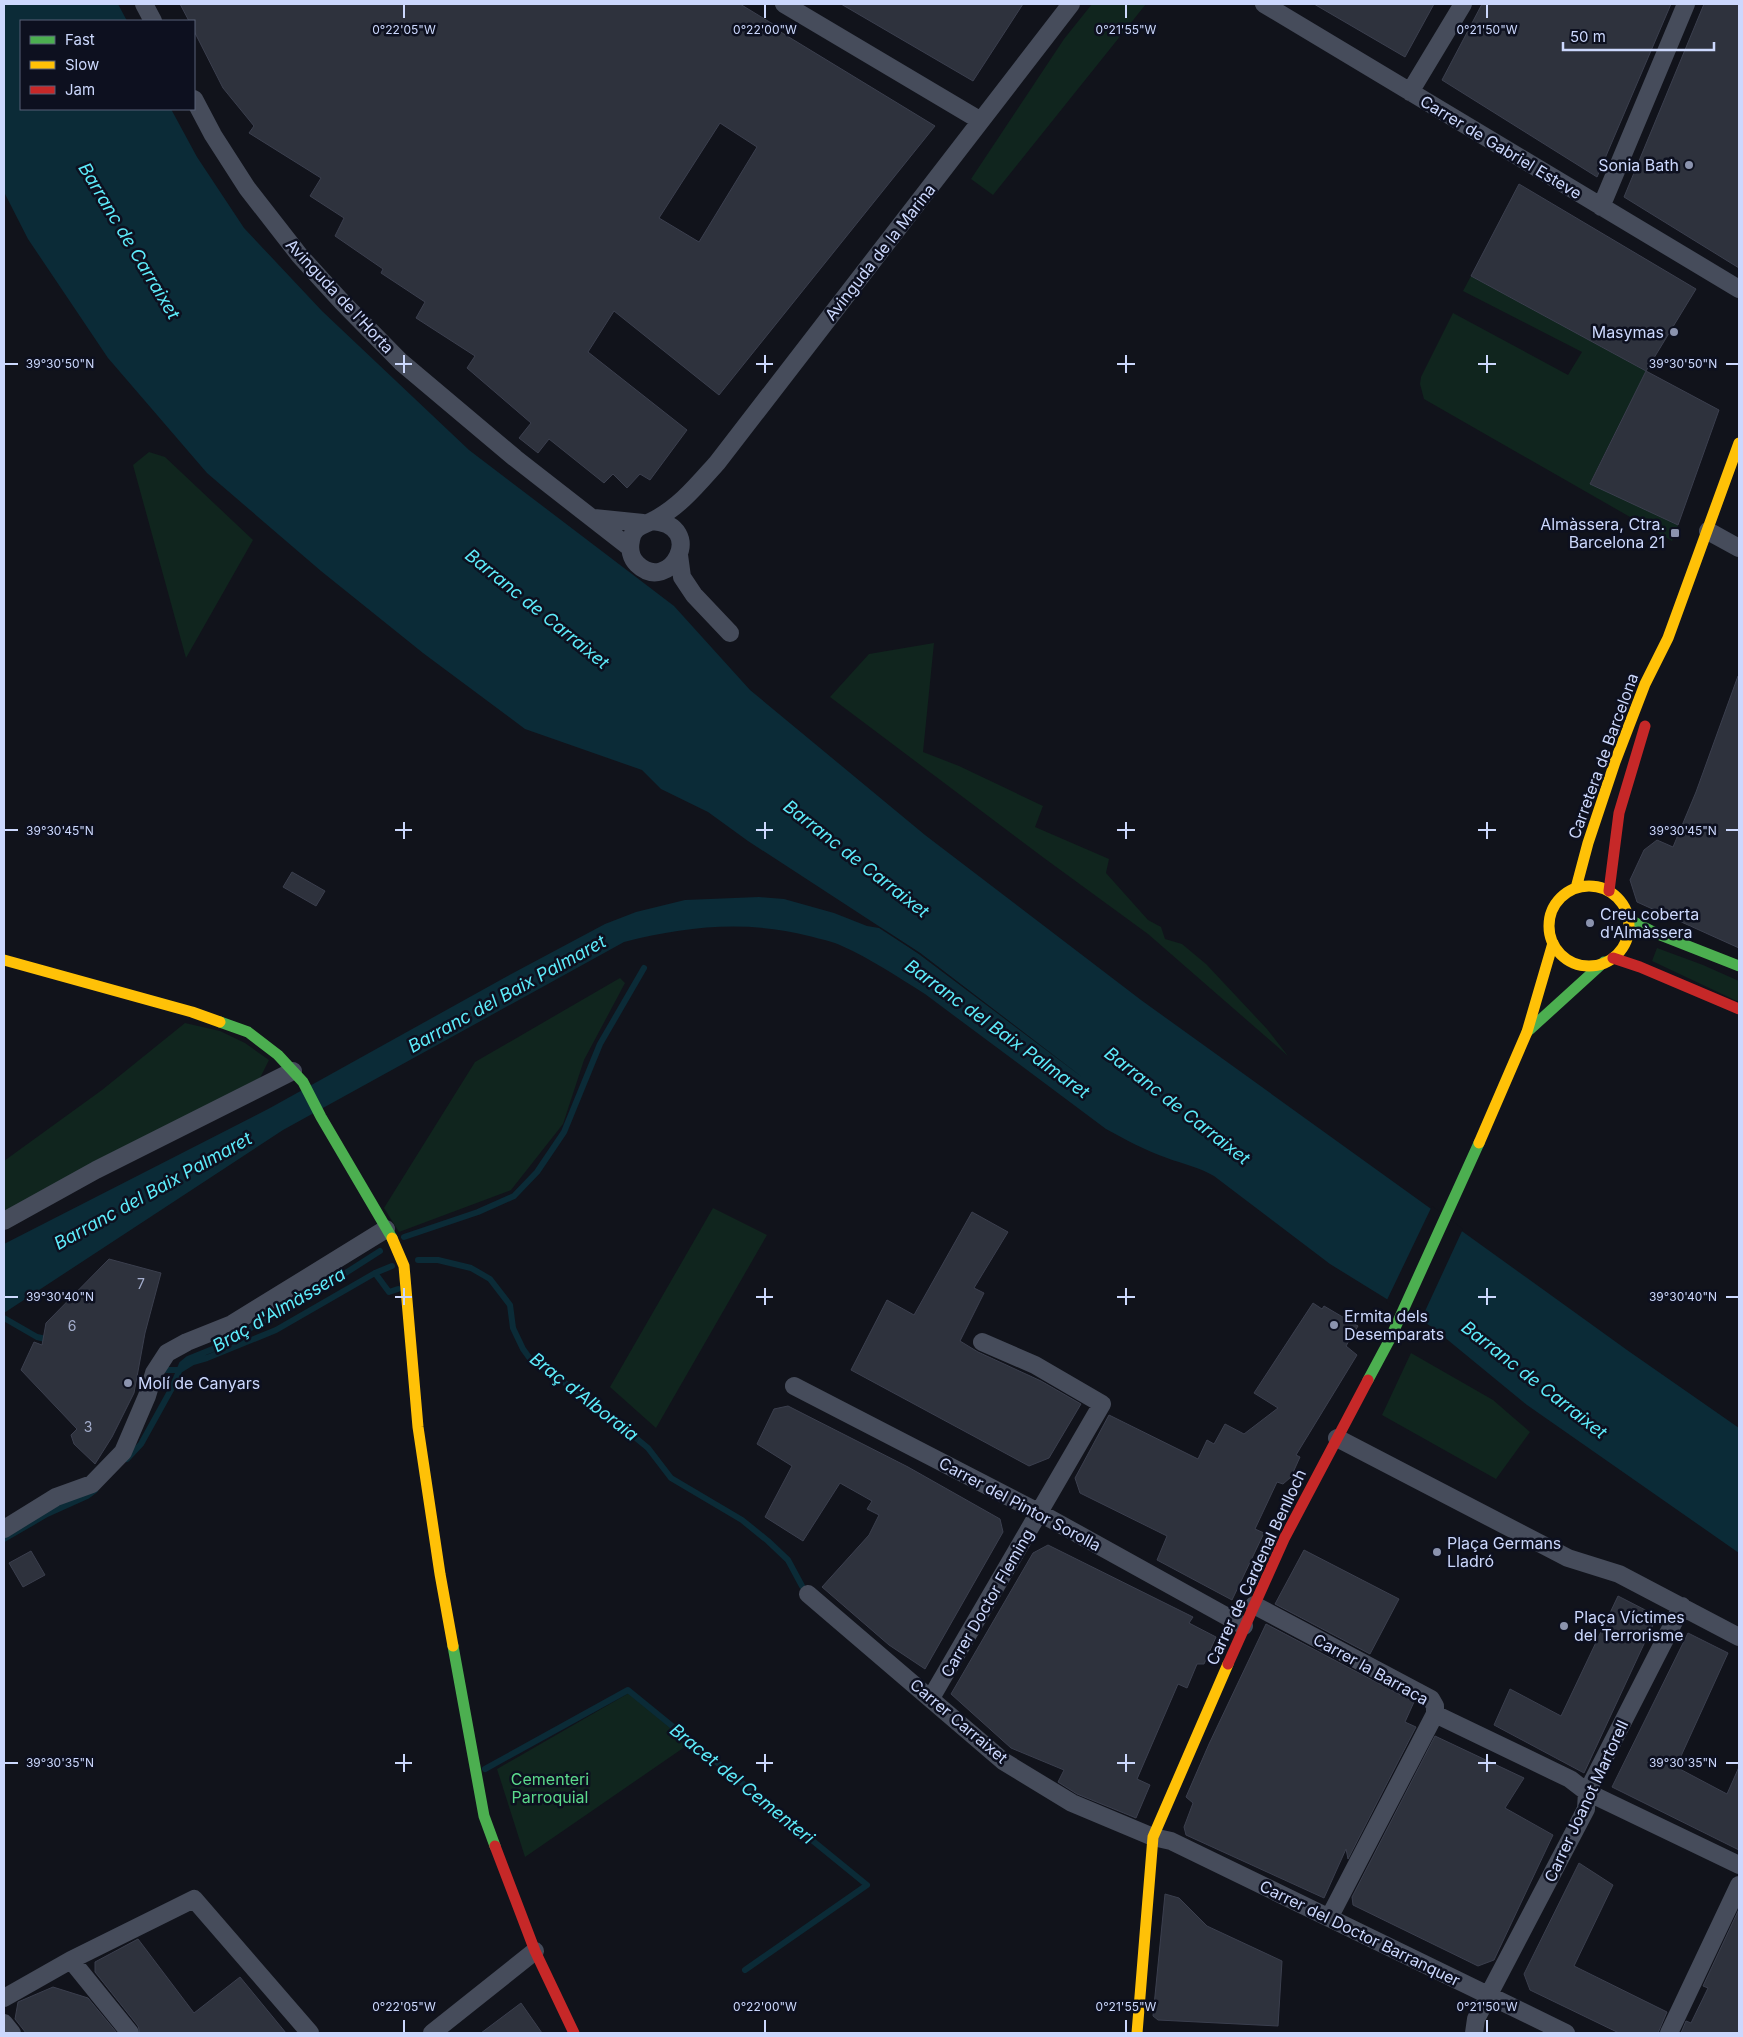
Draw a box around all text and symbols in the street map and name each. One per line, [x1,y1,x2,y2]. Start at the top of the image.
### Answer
legend [20,20,195,110]
scale bar [1563,20,1714,52]
text: 0°22'05"W [372,22,436,37]
text: 0°22'00"W [733,22,797,37]
text: 0°21'55"W [1096,22,1157,37]
text: 0°21'50"W [1456,22,1518,37]
text: 50 m [1570,27,1606,46]
text: Fast [65,30,95,49]
text: Slow [65,55,99,74]
text: Jam [65,80,95,99]
street label: Carrer de Gabriel Esteve [1417,91,1585,203]
place label: Sonia Bath [1598,155,1679,175]
water label: Barranc de Carraixet [74,159,185,324]
marker: Sonia Bath [1683,159,1695,171]
street label: Avinguda de la Marina [820,180,940,324]
street label: Avinguda de l'Horta [282,235,398,357]
place label: Masymas [1592,322,1664,342]
marker: Masymas [1668,326,1680,338]
text: 39°30'50"N [26,356,94,371]
text: 39°30'50"N [1649,356,1717,371]
place label: Almàssera, Ctra. Barcelona 21 [1540,514,1665,552]
marker: Almàssera, Ctra. Barcelona 21 [1669,527,1681,539]
water label: Barranc de Carraixet [461,544,614,674]
street label: Carretera de Barcelona [1564,670,1642,842]
water label: Barranc de Carraixet [779,795,934,923]
text: 39°30'45"N [26,823,94,838]
text: 39°30'45"N [1649,823,1717,838]
place label: Creu coberta d'Almàssera [1600,904,1699,942]
marker: Creu coberta d'Almàssera [1584,917,1596,929]
water label: Barranc del Baix Palmaret [404,930,610,1057]
water label: Barranc del Baix Palmaret [901,955,1094,1103]
water label: Barranc de Carraixet [1100,1042,1255,1170]
water label: Barranc del Baix Palmaret [50,1127,256,1254]
water label: Braç d'Almàssera [208,1263,349,1356]
house number: 7 [137,1275,145,1292]
text: 39°30'40"N [26,1289,94,1304]
text: 39°30'40"N [1649,1289,1717,1304]
place label: Ermita dels Desemparats [1344,1306,1444,1344]
water label: Barranc de Carraixet [1457,1316,1612,1444]
house number: 6 [68,1317,76,1334]
marker: Ermita dels Desemparats [1328,1319,1340,1331]
water label: Braç d'Alboraia [526,1348,642,1445]
place label: Molí de Canyars [138,1373,260,1393]
marker: Molí de Canyars [122,1377,134,1389]
house number: 3 [84,1418,92,1435]
street label: Carrer del Pintor Sorolla [936,1453,1104,1555]
street label: Carrer de Cardenal Benlloch [1202,1466,1310,1668]
street label: Carrer Doctor Fleming [936,1525,1038,1681]
place label: Plaça Germans Lladró [1447,1533,1561,1571]
marker: Plaça Germans Lladró [1431,1546,1443,1558]
place label: Plaça Víctimes del Terrorisme [1574,1607,1685,1645]
marker: Plaça Víctimes del Terrorisme [1558,1620,1570,1632]
street label: Carrer la Barraca [1310,1629,1432,1709]
street label: Carrer Carraixet [906,1674,1012,1768]
street label: Carrer Joanot Martorell [1540,1717,1632,1885]
water label: Bracet del Cementeri [666,1719,819,1849]
text: 39°30'35"N [26,1755,94,1770]
text: 39°30'35"N [1649,1755,1717,1770]
park label: Cementeri Parroquial [511,1769,589,1807]
street label: Carrer del Doctor Barranquer [1257,1876,1463,1990]
text: 0°22'05"W [372,1999,436,2014]
text: 0°22'00"W [733,1999,797,2014]
text: 0°21'55"W [1096,1999,1157,2014]
text: 0°21'50"W [1456,1999,1518,2014]

